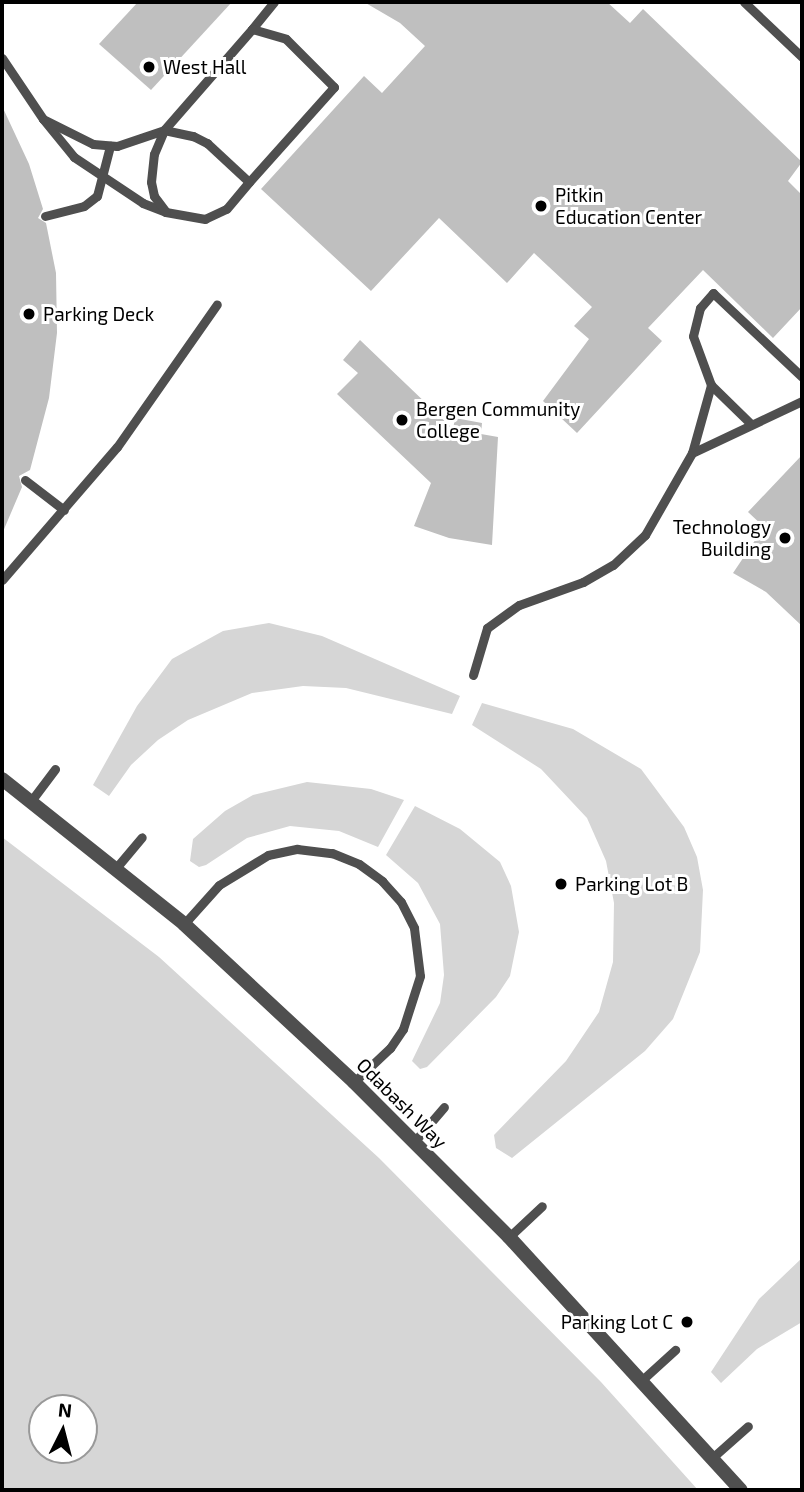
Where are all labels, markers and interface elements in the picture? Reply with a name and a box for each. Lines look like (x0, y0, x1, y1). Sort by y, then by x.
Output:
place label: West Hall (163, 56, 246, 78)
marker: West Hall (141, 59, 157, 75)
place label: Pitkin Education Center (555, 184, 702, 228)
marker: Pitkin Education Center (533, 198, 549, 214)
place label: Parking Deck (43, 303, 154, 325)
marker: Parking Deck (21, 306, 37, 322)
place label: Bergen Community College (416, 398, 580, 442)
marker: Bergen Community College (394, 412, 410, 428)
place label: Technology Building (673, 516, 771, 560)
marker: Technology Building (777, 530, 793, 546)
place label: Parking Lot B (575, 873, 688, 895)
marker: Parking Lot B (553, 876, 569, 892)
street label: Odabash Way (352, 1053, 452, 1153)
place label: Parking Lot C (561, 1311, 673, 1333)
marker: Parking Lot C (679, 1314, 695, 1330)
north arrow (28, 1394, 98, 1464)
text: N (57, 1397, 73, 1422)

